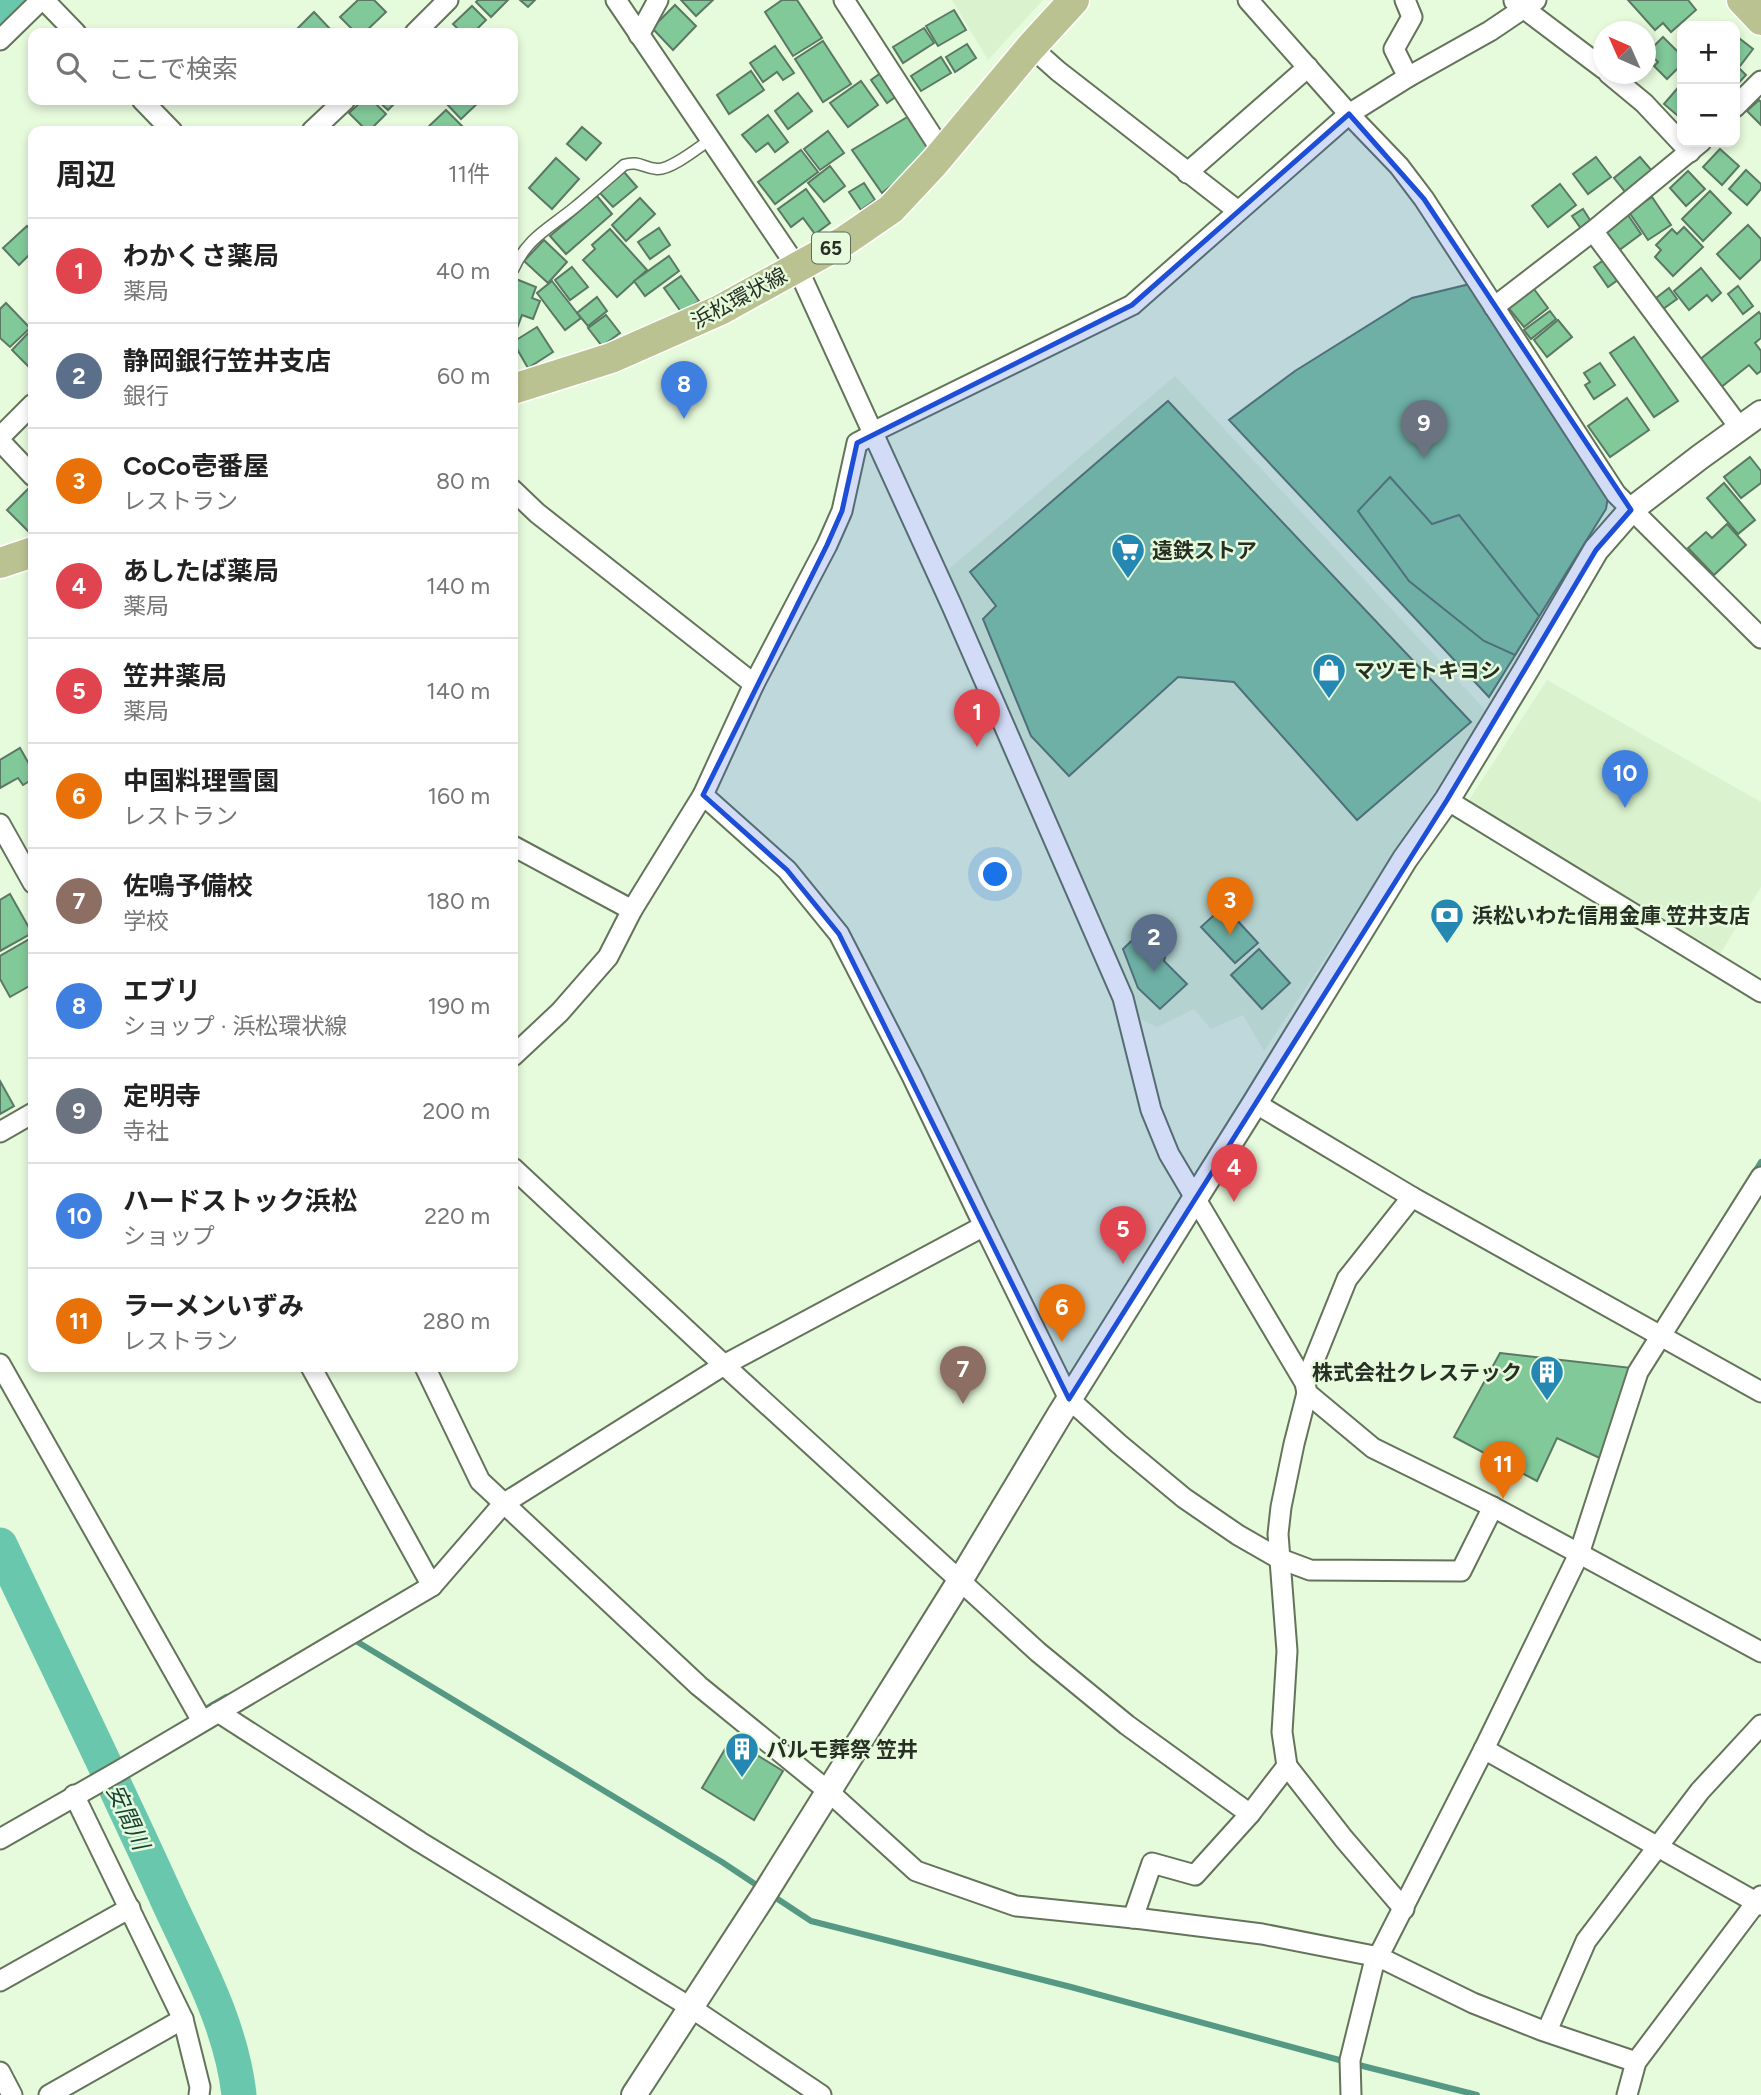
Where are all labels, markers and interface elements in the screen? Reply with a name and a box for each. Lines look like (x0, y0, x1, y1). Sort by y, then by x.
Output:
north arrow (1593, 21, 1656, 84)
map controls (1677, 21, 1740, 147)
button: + (1677, 21, 1740, 84)
search box (28, 28, 518, 105)
icon: search (52, 48, 90, 86)
text: ここで検索 (108, 53, 238, 85)
button: − (1677, 84, 1740, 147)
text: 周辺 (56, 156, 116, 193)
text: 11件 (448, 160, 490, 188)
road number: 65 (812, 232, 850, 264)
text: わかくさ薬局 (123, 240, 279, 272)
text: 1 (74, 257, 84, 285)
text: 40 m (436, 257, 490, 285)
street label: 浜松環状線 (687, 262, 791, 334)
text: 薬局 (123, 277, 169, 305)
text: 静岡銀行笠井支店 (123, 345, 331, 377)
pin: 8 (661, 361, 707, 419)
text: 2 (72, 362, 86, 390)
text: 60 m (437, 362, 490, 390)
text: 銀行 (123, 382, 169, 410)
pin: 9 (1401, 400, 1447, 458)
text: CoCo壱番屋 (123, 450, 269, 482)
text: 3 (73, 467, 85, 495)
text: 80 m (436, 467, 490, 495)
text: レストラン (123, 487, 238, 515)
supermarket icon: 遠鉄ストア (1109, 531, 1147, 580)
place label: 遠鉄ストア (1152, 538, 1257, 563)
text: あしたば薬局 (123, 555, 279, 587)
text: 4 (72, 572, 86, 600)
text: 140 m (426, 572, 490, 600)
text: 薬局 (123, 592, 169, 620)
shop icon: マツモトキヨシ (1310, 651, 1348, 700)
place label: マツモトキヨシ (1354, 658, 1501, 683)
text: 笠井薬局 (123, 660, 227, 692)
text: 5 (72, 677, 86, 705)
text: 140 m (426, 677, 490, 705)
pin: 1 (954, 689, 1000, 747)
text: 薬局 (123, 697, 169, 725)
pin: 10 (1602, 750, 1648, 808)
text: 中国料理雪園 (123, 765, 279, 797)
text: 6 (72, 782, 86, 810)
text: 160 m (427, 782, 490, 810)
text: レストラン (123, 802, 238, 830)
your location (978, 857, 1012, 891)
text: 佐鳴予備校 (123, 870, 253, 902)
pin: 3 (1207, 877, 1253, 935)
text: 7 (73, 887, 85, 915)
text: 180 m (426, 887, 490, 915)
bank icon: 浜松いわた信用金庫 笠井支店 (1428, 896, 1466, 945)
place label: 浜松いわた信用金庫 笠井支店 (1472, 903, 1750, 928)
text: 学校 (123, 907, 169, 935)
pin: 2 (1131, 914, 1177, 972)
text: エブリ (123, 975, 201, 1007)
text: 8 (72, 992, 86, 1020)
text: 190 m (427, 992, 490, 1020)
text: ショップ · 浜松環状線 (123, 1012, 347, 1040)
text: 定明寺 (123, 1080, 201, 1112)
text: 9 (72, 1097, 86, 1125)
text: 200 m (422, 1097, 490, 1125)
text: 寺社 (123, 1117, 169, 1145)
pin: 4 (1211, 1144, 1257, 1202)
text: ハードストック浜松 (123, 1185, 357, 1217)
text: 10 (67, 1202, 91, 1230)
text: 220 m (424, 1202, 490, 1230)
pin: 5 (1100, 1206, 1146, 1264)
text: ショップ (123, 1222, 215, 1250)
pin: 6 (1039, 1284, 1085, 1342)
text: ラーメンいずみ (123, 1290, 304, 1322)
text: 11 (69, 1307, 89, 1335)
text: 280 m (423, 1307, 490, 1335)
text: レストラン (123, 1327, 238, 1355)
pin: 7 (940, 1346, 986, 1404)
building icon: 株式会社クレステック (1528, 1353, 1566, 1402)
place label: 株式会社クレステック (1312, 1360, 1522, 1385)
pin: 11 (1480, 1441, 1526, 1499)
building icon: パルモ葬祭 笠井 (723, 1730, 761, 1779)
place label: パルモ葬祭 笠井 (766, 1737, 918, 1762)
water label: 安間川 (101, 1780, 157, 1857)

